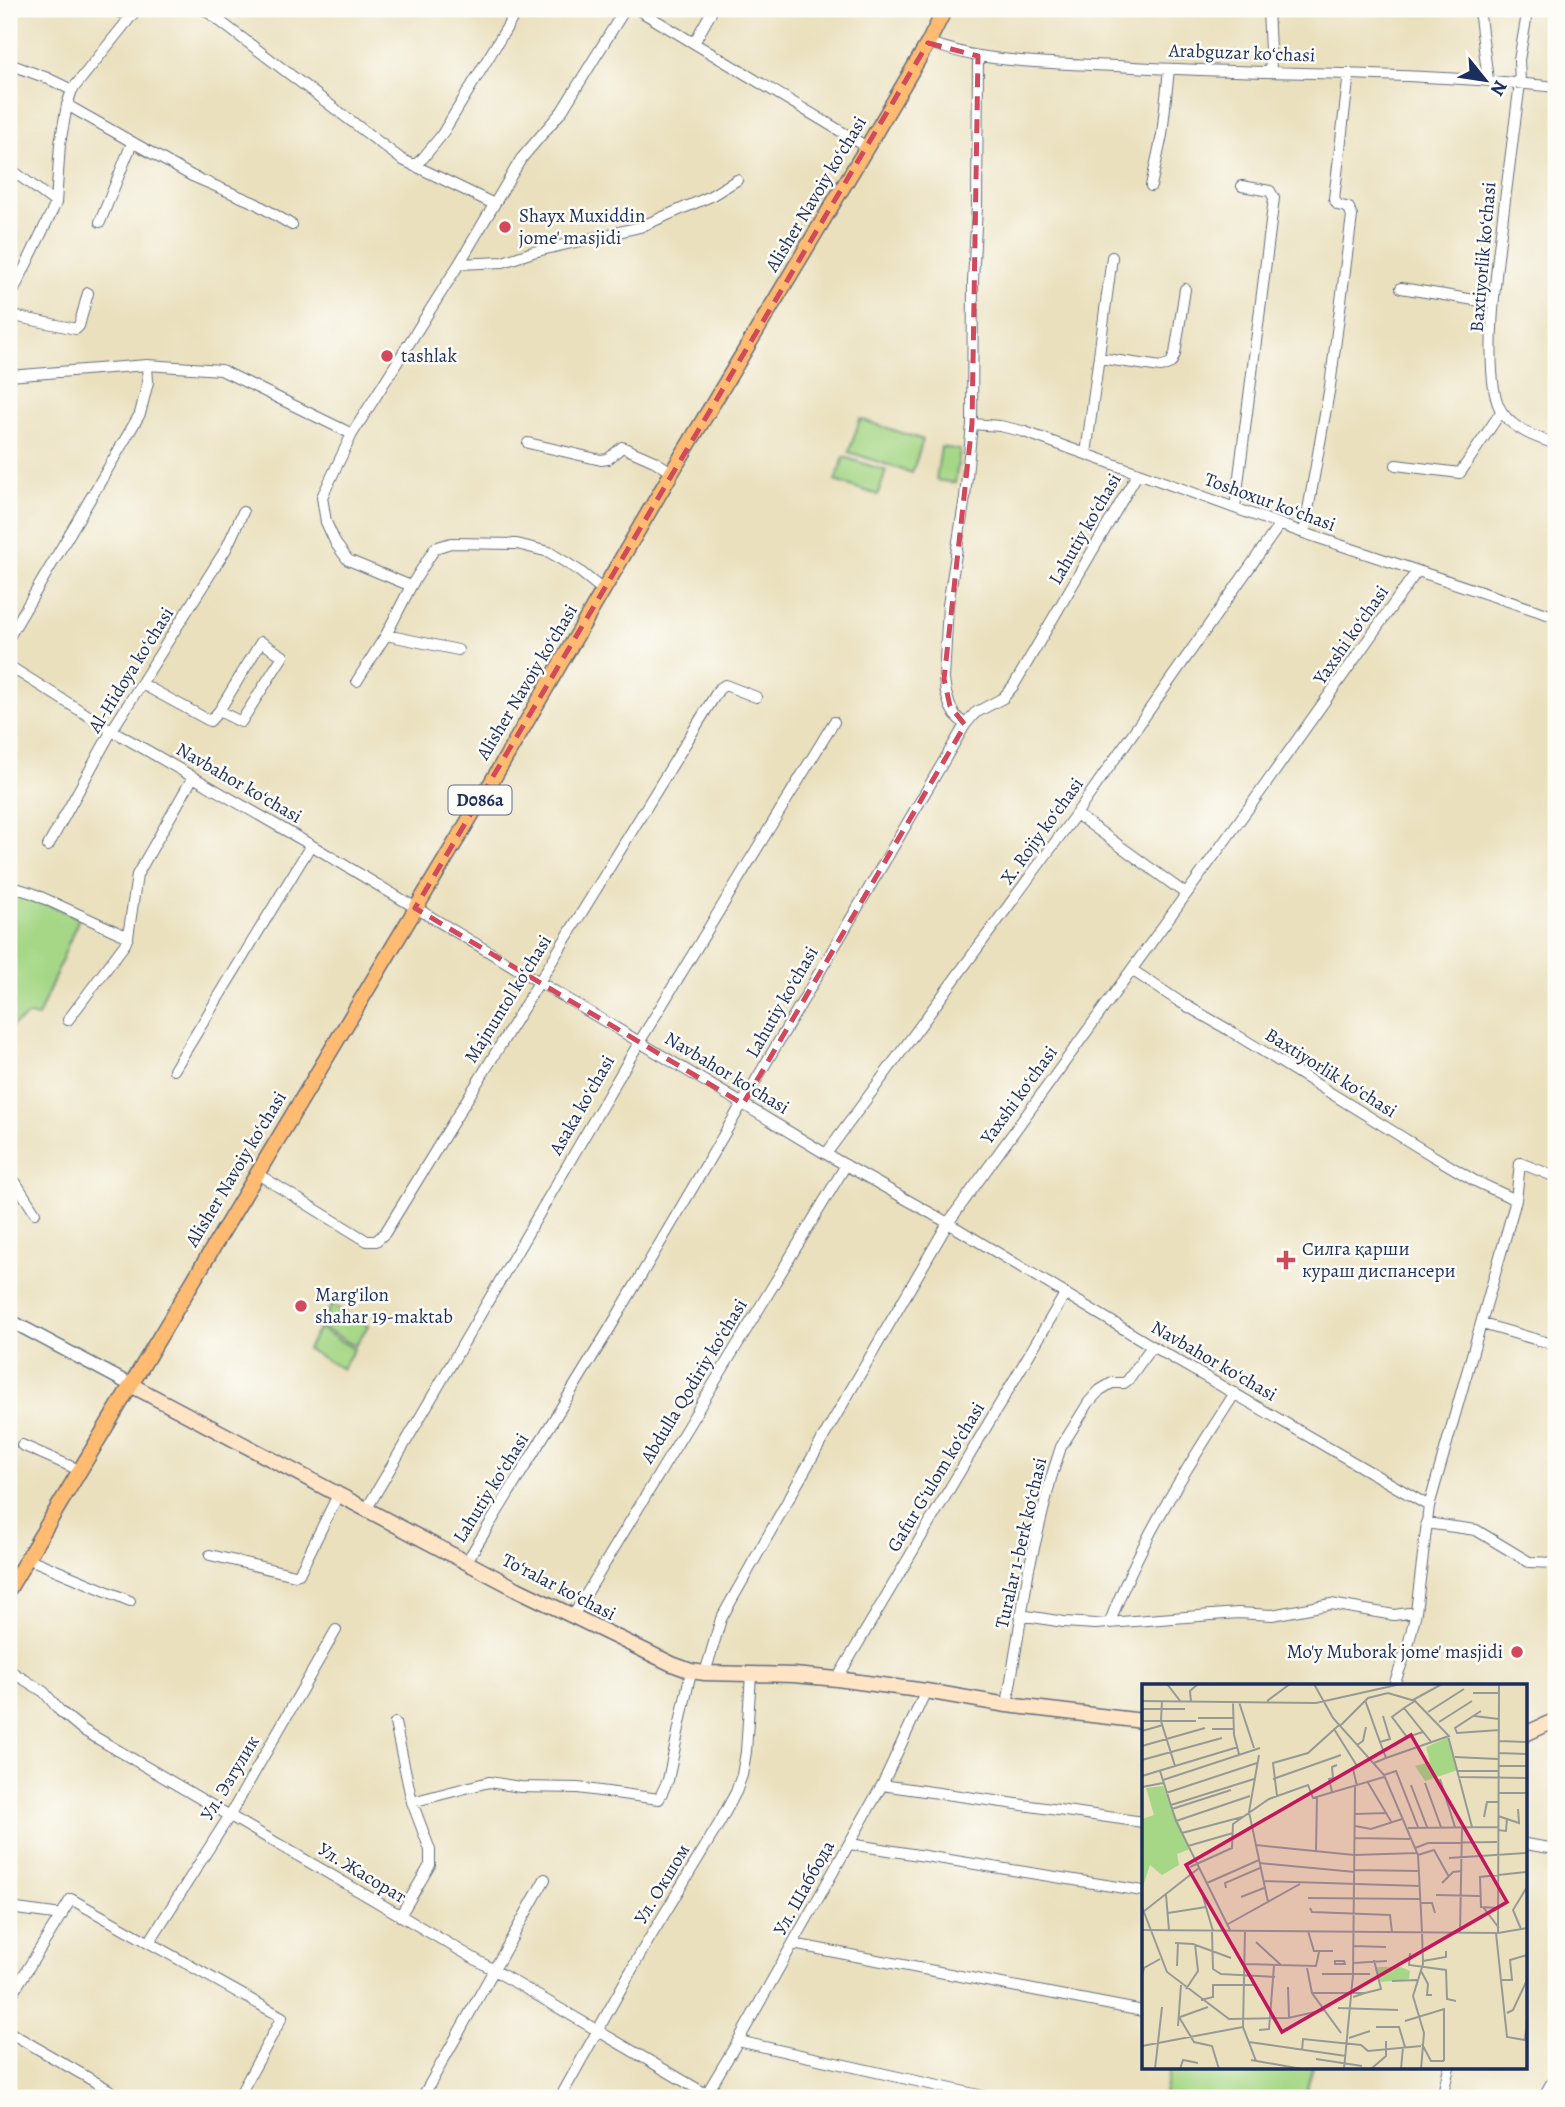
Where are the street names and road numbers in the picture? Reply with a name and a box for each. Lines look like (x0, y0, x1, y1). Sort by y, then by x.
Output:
street label: Arabguzar koʻchasi (1167, 37, 1316, 69)
street label: Alisher Navoiy koʻchasi (759, 111, 873, 277)
street label: Baxtiyorlik koʻchasi (1463, 181, 1503, 333)
street label: Toshoxur koʻchasi (1201, 466, 1339, 538)
street label: Lahutiy koʻchasi (1043, 469, 1127, 589)
street label: Yaxshi koʻchasi (1307, 580, 1395, 691)
street label: Alisher Navoiy koʻchasi (470, 599, 584, 765)
street label: Al-Hidoya koʻchasi (81, 602, 180, 739)
street label: Navbahor koʻchasi (171, 736, 307, 830)
street label: X. Rojiy koʻchasi (994, 772, 1090, 890)
road number: D086a (448, 786, 512, 814)
street label: Majnuntol koʻchasi (458, 930, 558, 1068)
street label: Lahutiy koʻchasi (740, 942, 824, 1062)
street label: Baxtiyorlik koʻchasi (1260, 1022, 1402, 1124)
street label: Navbahor koʻchasi (660, 1025, 794, 1121)
street label: Yaxshi koʻchasi (974, 1041, 1064, 1150)
street label: Asaka koʻchasi (542, 1050, 621, 1161)
street label: Alisher Navoiy koʻchasi (179, 1086, 293, 1252)
street label: Abdulla Qodiriy koʻchasi (634, 1294, 754, 1469)
street label: Navbahor koʻchasi (1146, 1314, 1282, 1408)
street label: Gafur Gʻulom koʻchasi (881, 1397, 991, 1557)
street label: Lahutiy koʻchasi (447, 1428, 535, 1548)
street label: Turalar 1-berk koʻchasi (989, 1455, 1053, 1631)
street label: Toʻralar koʻchasi (498, 1547, 620, 1627)
street label: Ул. Эзгулик (194, 1730, 266, 1826)
street label: Ул. Жасорат (313, 1836, 412, 1910)
street label: Ул. Шаббода (767, 1836, 841, 1940)
street label: Ул. Окшом (628, 1839, 696, 1929)

